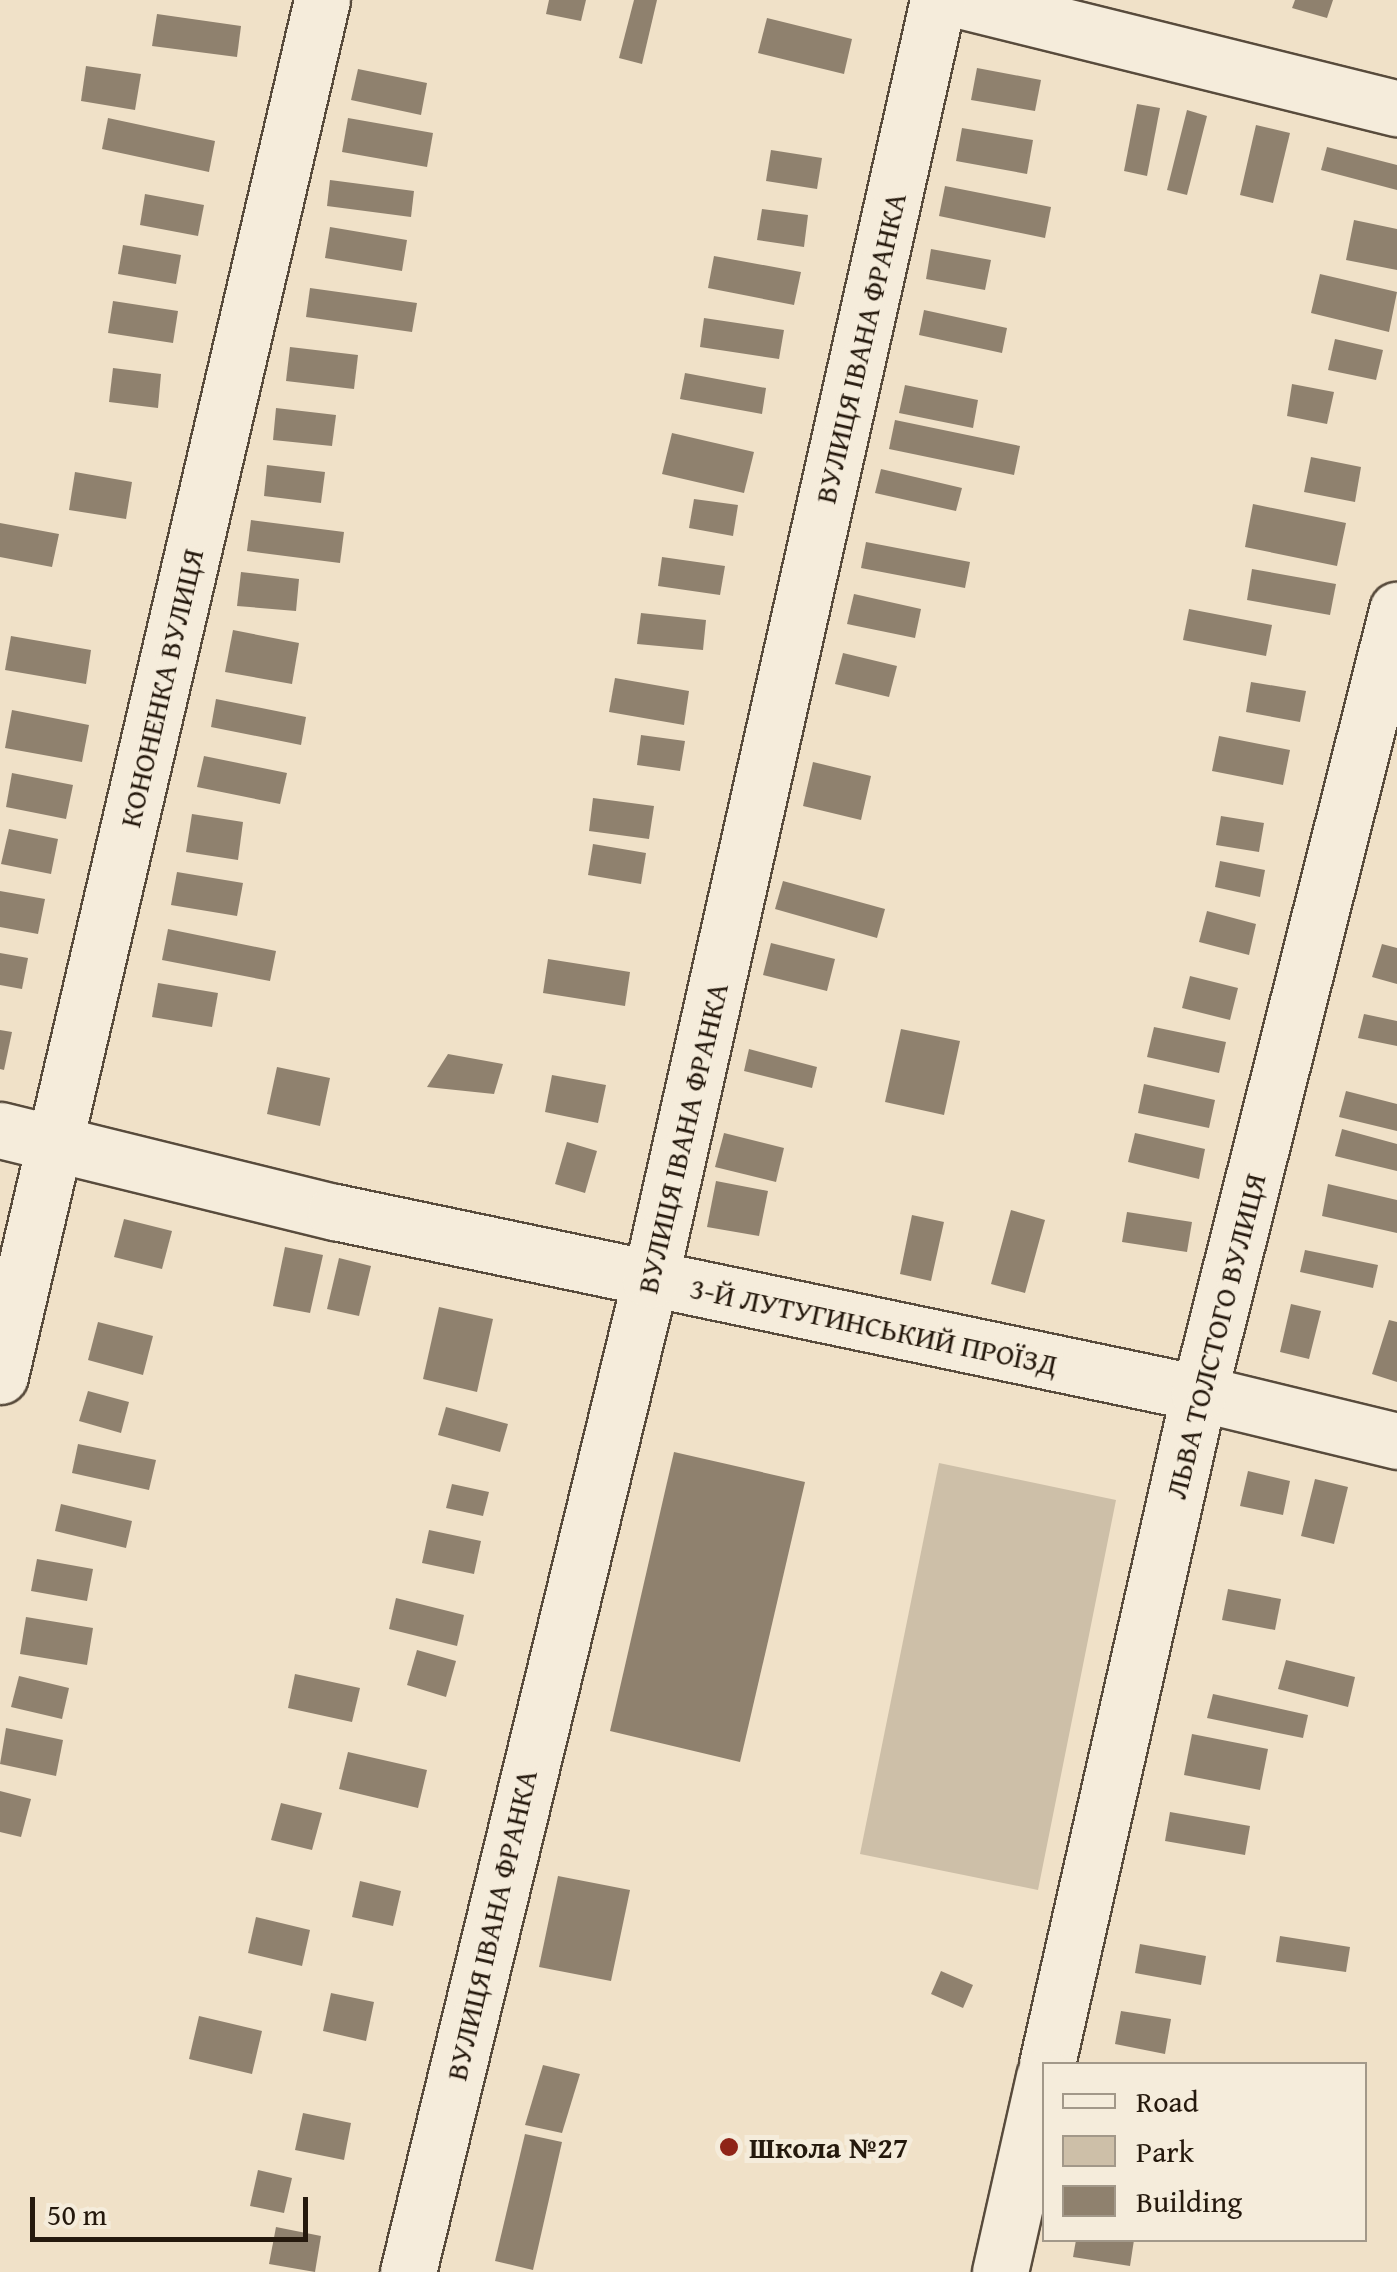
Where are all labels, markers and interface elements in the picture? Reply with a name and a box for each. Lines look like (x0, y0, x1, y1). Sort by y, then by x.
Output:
street label: ВУЛИЦЯ ІВАНА ФРАНКА (807, 189, 913, 507)
street label: КОНОНЕНКА ВУЛИЦЯ (111, 545, 211, 831)
street label: ВУЛИЦЯ ІВАНА ФРАНКА (629, 979, 735, 1297)
street label: ЛЬВА ТОЛСТОГО ВУЛИЦЯ (1157, 1170, 1273, 1502)
street label: 3-Й ЛУТУГИНСЬКИЙ ПРОЇЗД (687, 1269, 1061, 1383)
street label: ВУЛИЦЯ ІВАНА ФРАНКА (438, 1766, 544, 2084)
legend (1042, 2062, 1367, 2242)
text: Road (1136, 2079, 1199, 2123)
place label: Школа №27 (749, 2129, 908, 2165)
text: Park (1136, 2129, 1194, 2173)
marker: Школа №27 (718, 2136, 740, 2158)
scale bar (35, 2177, 312, 2239)
text: Building (1136, 2179, 1242, 2223)
text: 50 m (47, 2192, 107, 2236)

